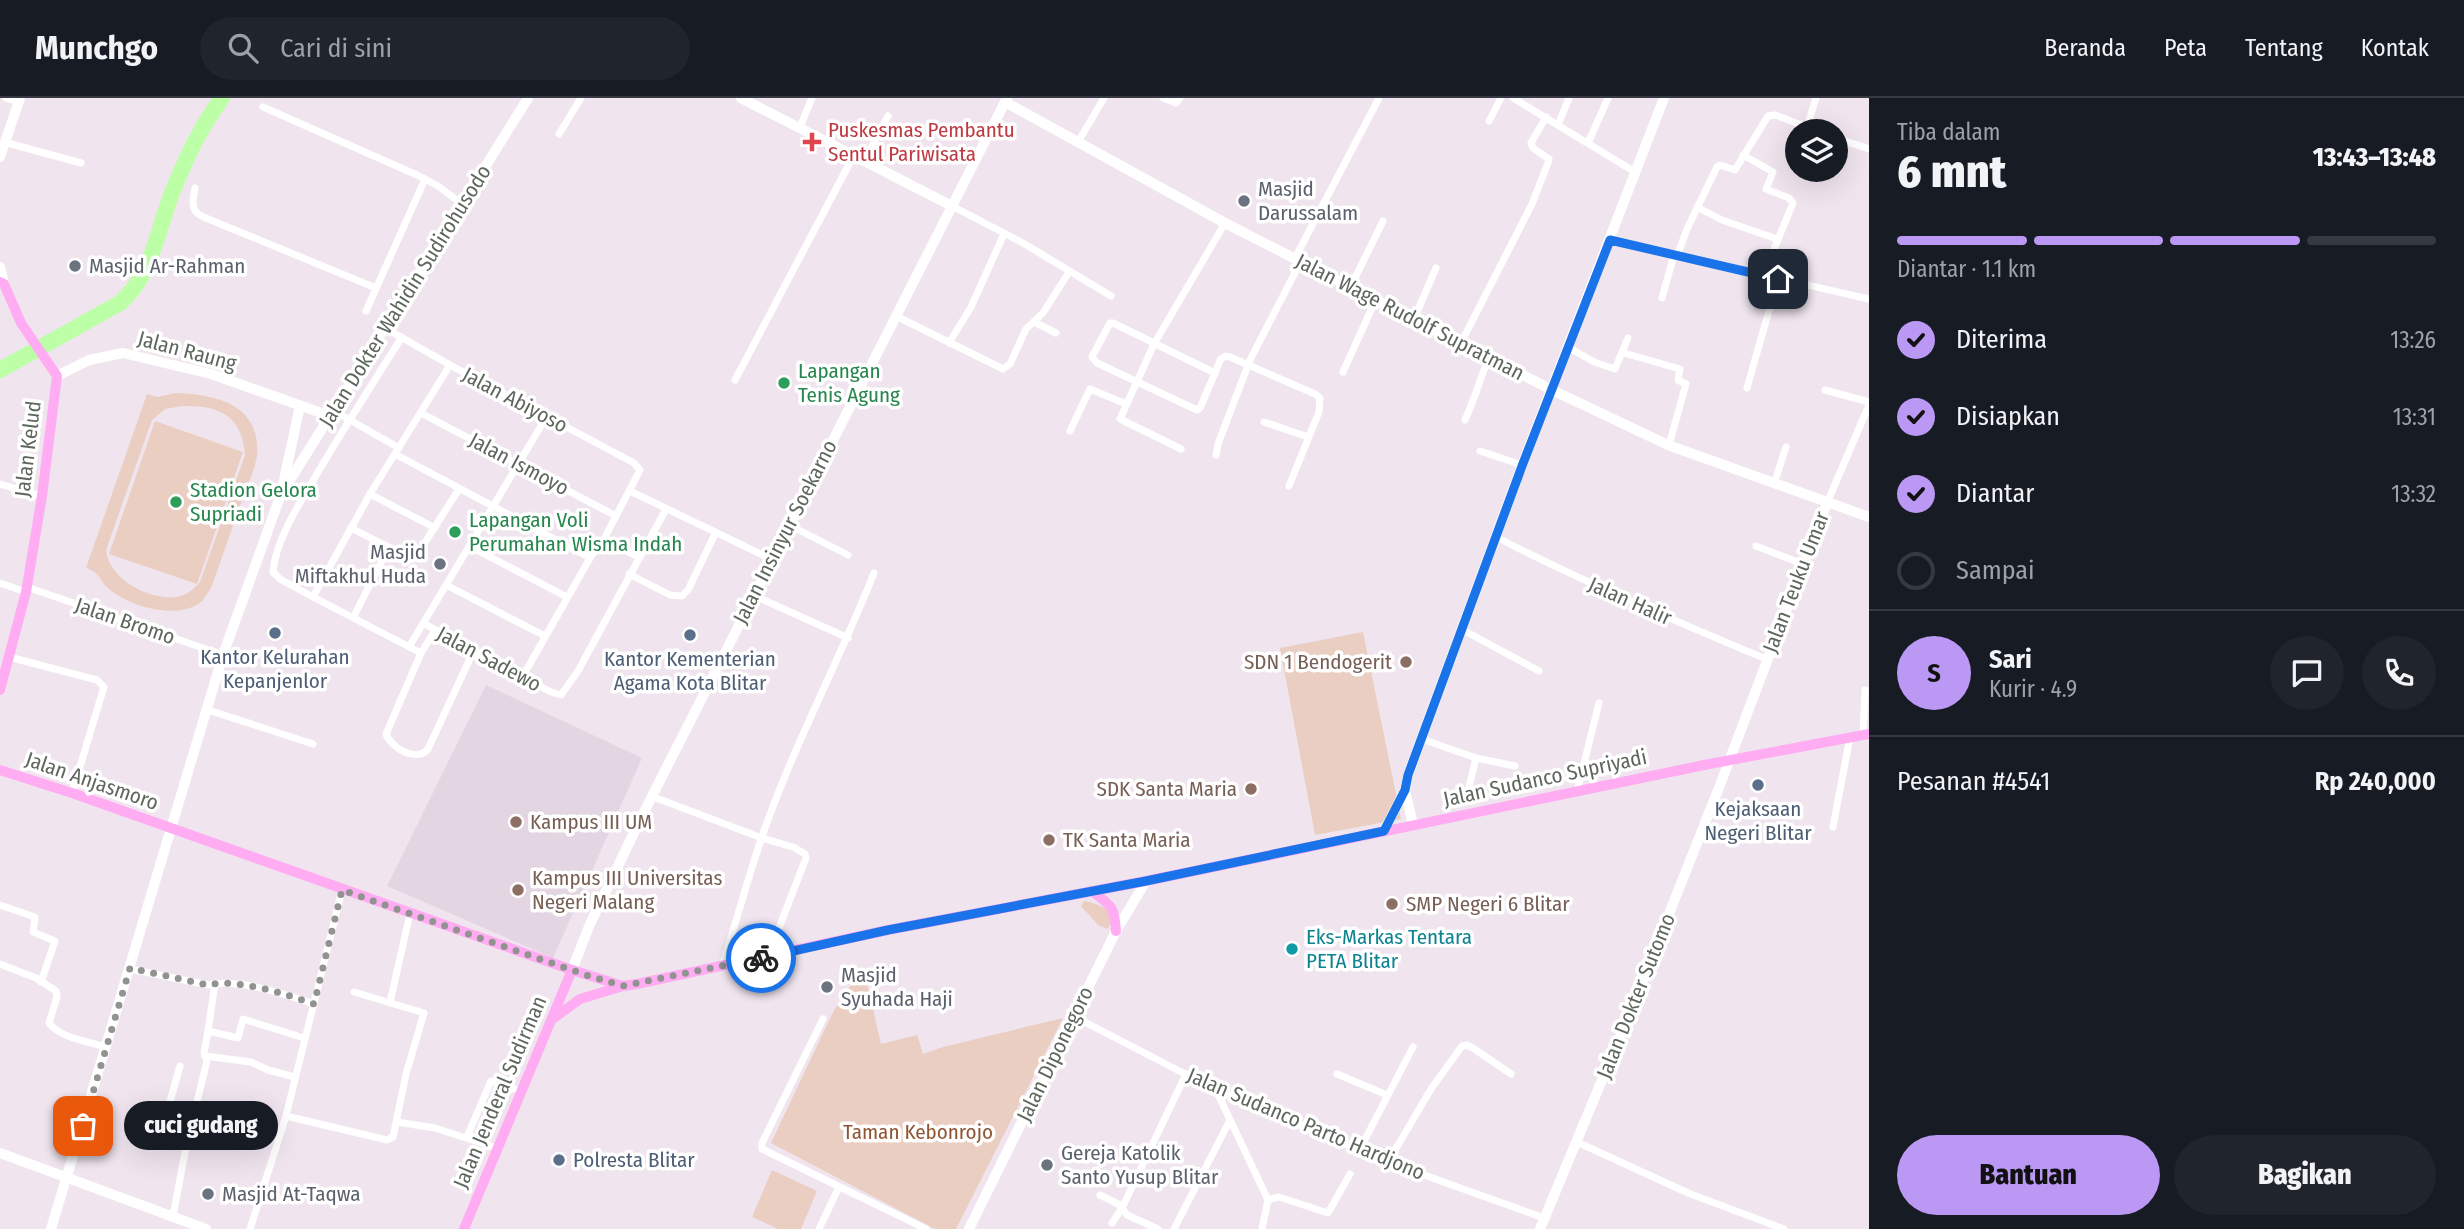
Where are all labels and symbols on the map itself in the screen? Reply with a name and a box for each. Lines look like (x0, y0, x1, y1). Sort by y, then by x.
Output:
place label: Puskesmas Pembantu Sentul Pariwisata (828, 117, 1015, 167)
marker: Puskesmas Pembantu Sentul Pariwisata (802, 132, 822, 152)
street label: Jalan Dokter Wahidin Sudirohusodo (313, 160, 497, 432)
place label: Masjid Darussalam (1258, 176, 1358, 226)
marker: Masjid Darussalam (1236, 193, 1252, 209)
street label: Jalan Wage Rudolf Supratman (1291, 248, 1529, 386)
pin (1748, 249, 1808, 309)
place label: Masjid Ar-Rahman (89, 253, 245, 279)
marker: Masjid Ar-Rahman (67, 258, 83, 274)
street label: Jalan Raung (135, 325, 239, 377)
place label: Lapangan Tenis Agung (798, 358, 900, 408)
street label: Jalan Abiyoso (458, 361, 572, 439)
marker: Lapangan Tenis Agung (776, 375, 792, 391)
street label: Jalan Kelud (9, 400, 47, 498)
street label: Jalan Ismoyo (465, 427, 573, 501)
street label: Jalan Insinyur Soekarno (727, 436, 843, 628)
place label: Stadion Gelora Supriadi (190, 477, 317, 527)
marker: Stadion Gelora Supriadi (168, 494, 184, 510)
place label: Lapangan Voli Perumahan Wisma Indah (469, 507, 682, 557)
street label: Jalan Teuku Umar (1757, 507, 1835, 656)
marker: Lapangan Voli Perumahan Wisma Indah (447, 524, 463, 540)
place label: Masjid Miftakhul Huda (295, 539, 426, 589)
marker: Masjid Miftakhul Huda (432, 556, 448, 572)
street label: Jalan Halir (1584, 571, 1676, 631)
street label: Jalan Bromo (72, 592, 178, 650)
street label: Jalan Sadewo (432, 621, 546, 697)
marker: Kantor Kelurahan Kepanjenlor (267, 625, 283, 641)
marker: Kantor Kementerian Agama Kota Blitar (682, 627, 698, 643)
place label: Kantor Kelurahan Kepanjenlor (200, 644, 350, 694)
place label: Kantor Kementerian Agama Kota Blitar (604, 646, 776, 696)
place label: SDN 1 Bendogerit (1244, 649, 1392, 675)
marker: SDN 1 Bendogerit (1398, 654, 1414, 670)
street label: Jalan Sudanco Supriyadi (1441, 744, 1649, 812)
street label: Jalan Anjasmoro (22, 746, 162, 816)
place label: SDK Santa Maria (1096, 776, 1237, 802)
marker: Kejaksaan Negeri Blitar (1750, 777, 1766, 793)
marker: SDK Santa Maria (1243, 781, 1259, 797)
place label: Kejaksaan Negeri Blitar (1704, 796, 1812, 846)
place label: Kampus III UM (530, 809, 652, 835)
marker: Kampus III UM (508, 814, 524, 830)
place label: TK Santa Maria (1063, 827, 1191, 853)
marker: TK Santa Maria (1041, 832, 1057, 848)
place label: Kampus III Universitas Negeri Malang (532, 865, 722, 915)
marker: Kampus III Universitas Negeri Malang (510, 882, 526, 898)
place label: SMP Negeri 6 Blitar (1406, 891, 1570, 917)
marker: SMP Negeri 6 Blitar (1384, 896, 1400, 912)
street label: Jalan Dokter Sutomo (1591, 910, 1681, 1082)
courier (726, 923, 796, 993)
place label: Eks-Markas Tentara PETA Blitar (1306, 924, 1472, 974)
marker: Eks-Markas Tentara PETA Blitar (1284, 941, 1300, 957)
place label: Masjid Syuhada Haji (841, 962, 953, 1012)
marker: Masjid Syuhada Haji (819, 979, 835, 995)
street label: Jalan Diponegoro (1011, 982, 1099, 1126)
street label: Jalan Jenderal Sudirman (448, 992, 552, 1192)
street label: Jalan Sudanco Parto Hardjono (1183, 1062, 1429, 1186)
pin (53, 1096, 113, 1156)
callout: cuci gudang (125, 1102, 279, 1150)
park label: Taman Kebonrojo (843, 1119, 993, 1145)
place label: Gereja Katolik Santo Yusup Blitar (1061, 1140, 1219, 1190)
place label: Polresta Blitar (573, 1147, 695, 1173)
marker: Polresta Blitar (551, 1152, 567, 1168)
marker: Gereja Katolik Santo Yusup Blitar (1039, 1157, 1055, 1173)
place label: Masjid At-Taqwa (222, 1181, 361, 1207)
marker: Masjid At-Taqwa (200, 1186, 216, 1202)

